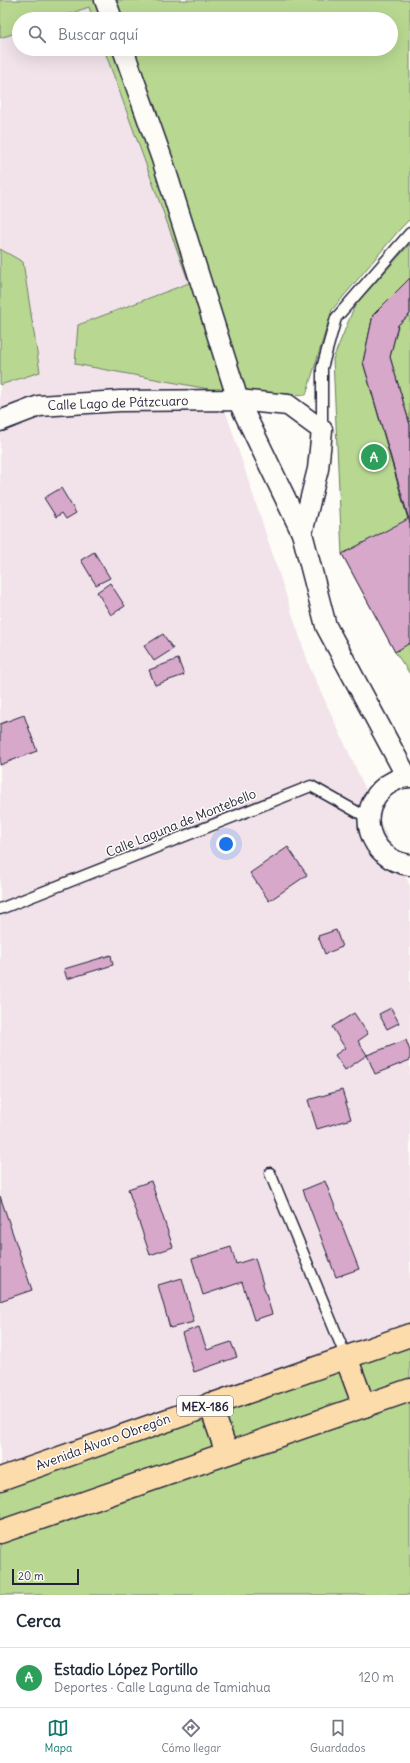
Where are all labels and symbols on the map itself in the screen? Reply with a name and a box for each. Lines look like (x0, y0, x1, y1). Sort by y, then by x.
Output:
street label: Calle Lago de Pátzcuaro (47, 392, 189, 414)
pin: A (361, 442, 387, 472)
street label: Calle Laguna de Montebello (103, 785, 259, 861)
your location (216, 834, 236, 854)
road number: MEX-186 (177, 1396, 233, 1416)
street label: Avenida Álvaro Obregón (33, 1409, 173, 1474)
scale bar (12, 1567, 79, 1586)

